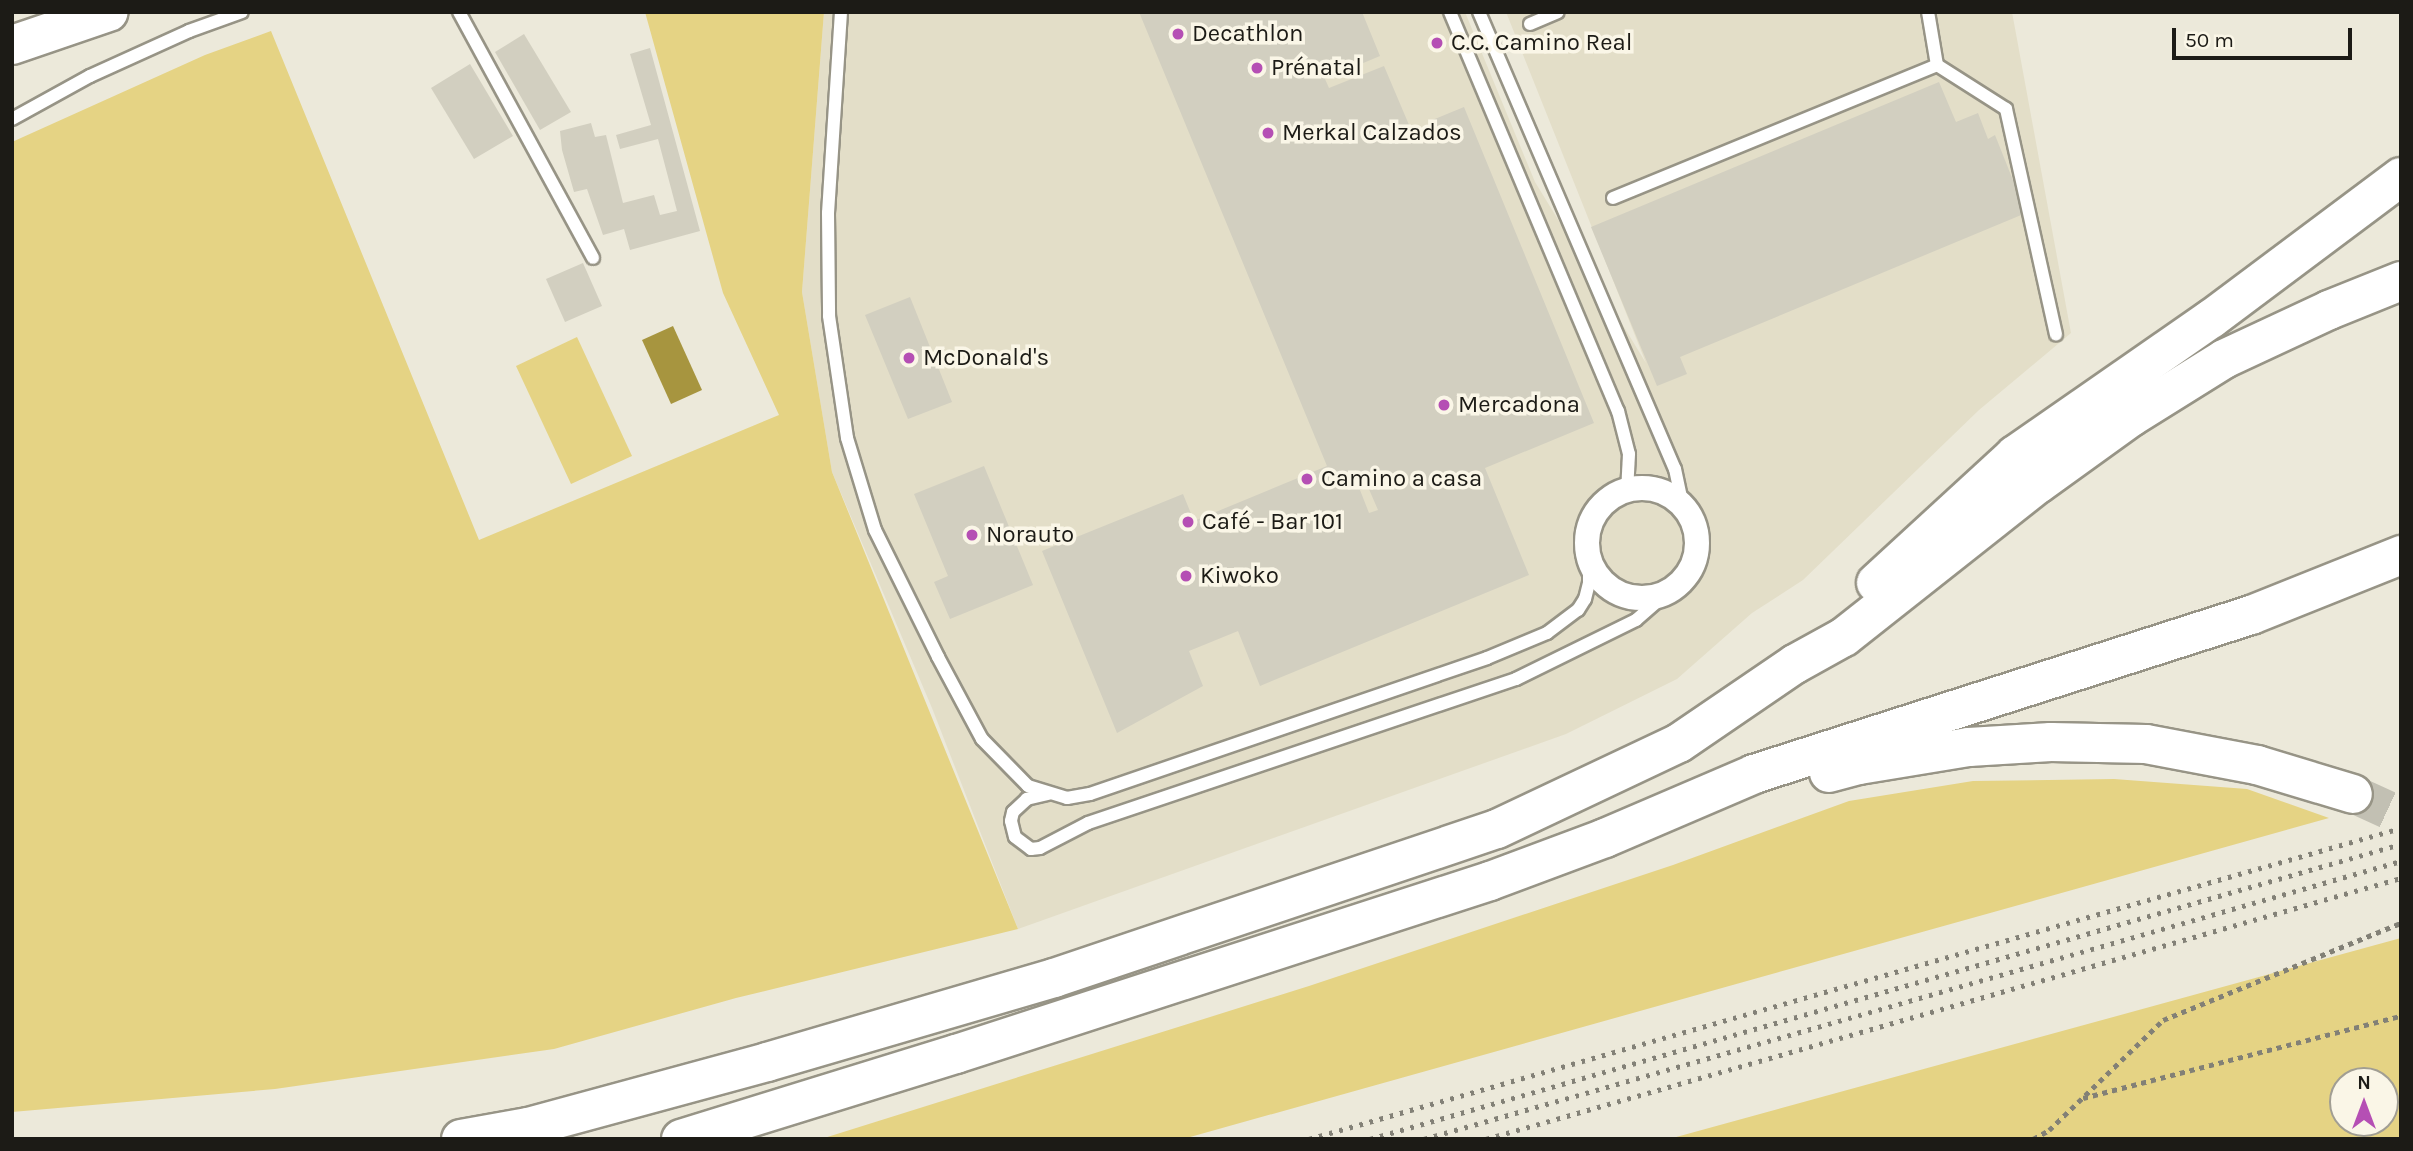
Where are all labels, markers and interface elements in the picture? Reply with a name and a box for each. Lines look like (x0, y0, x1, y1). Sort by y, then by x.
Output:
scale bar (2175, 14, 2355, 58)
place label: Decathlon (1192, 20, 1304, 48)
marker: Decathlon (1170, 26, 1186, 42)
text: 50 m (2185, 28, 2234, 52)
place label: C.C. Camino Real (1451, 29, 1632, 57)
marker: C.C. Camino Real (1429, 35, 1445, 51)
place label: Prénatal (1271, 54, 1362, 82)
marker: Prénatal (1249, 60, 1265, 76)
place label: Merkal Calzados (1282, 119, 1462, 147)
marker: Merkal Calzados (1260, 125, 1276, 141)
place label: McDonald's (923, 344, 1049, 372)
marker: McDonald's (901, 350, 917, 366)
place label: Mercadona (1458, 391, 1580, 419)
marker: Mercadona (1436, 397, 1452, 413)
place label: Camino a casa (1321, 465, 1482, 493)
marker: Camino a casa (1299, 471, 1315, 487)
place label: Café - Bar 101 (1202, 508, 1343, 536)
marker: Café - Bar 101 (1180, 514, 1196, 530)
place label: Norauto (986, 521, 1074, 549)
marker: Norauto (964, 527, 980, 543)
place label: Kiwoko (1200, 562, 1279, 590)
marker: Kiwoko (1178, 568, 1194, 584)
north arrow (2329, 1067, 2399, 1137)
text: N (2357, 1072, 2371, 1094)

